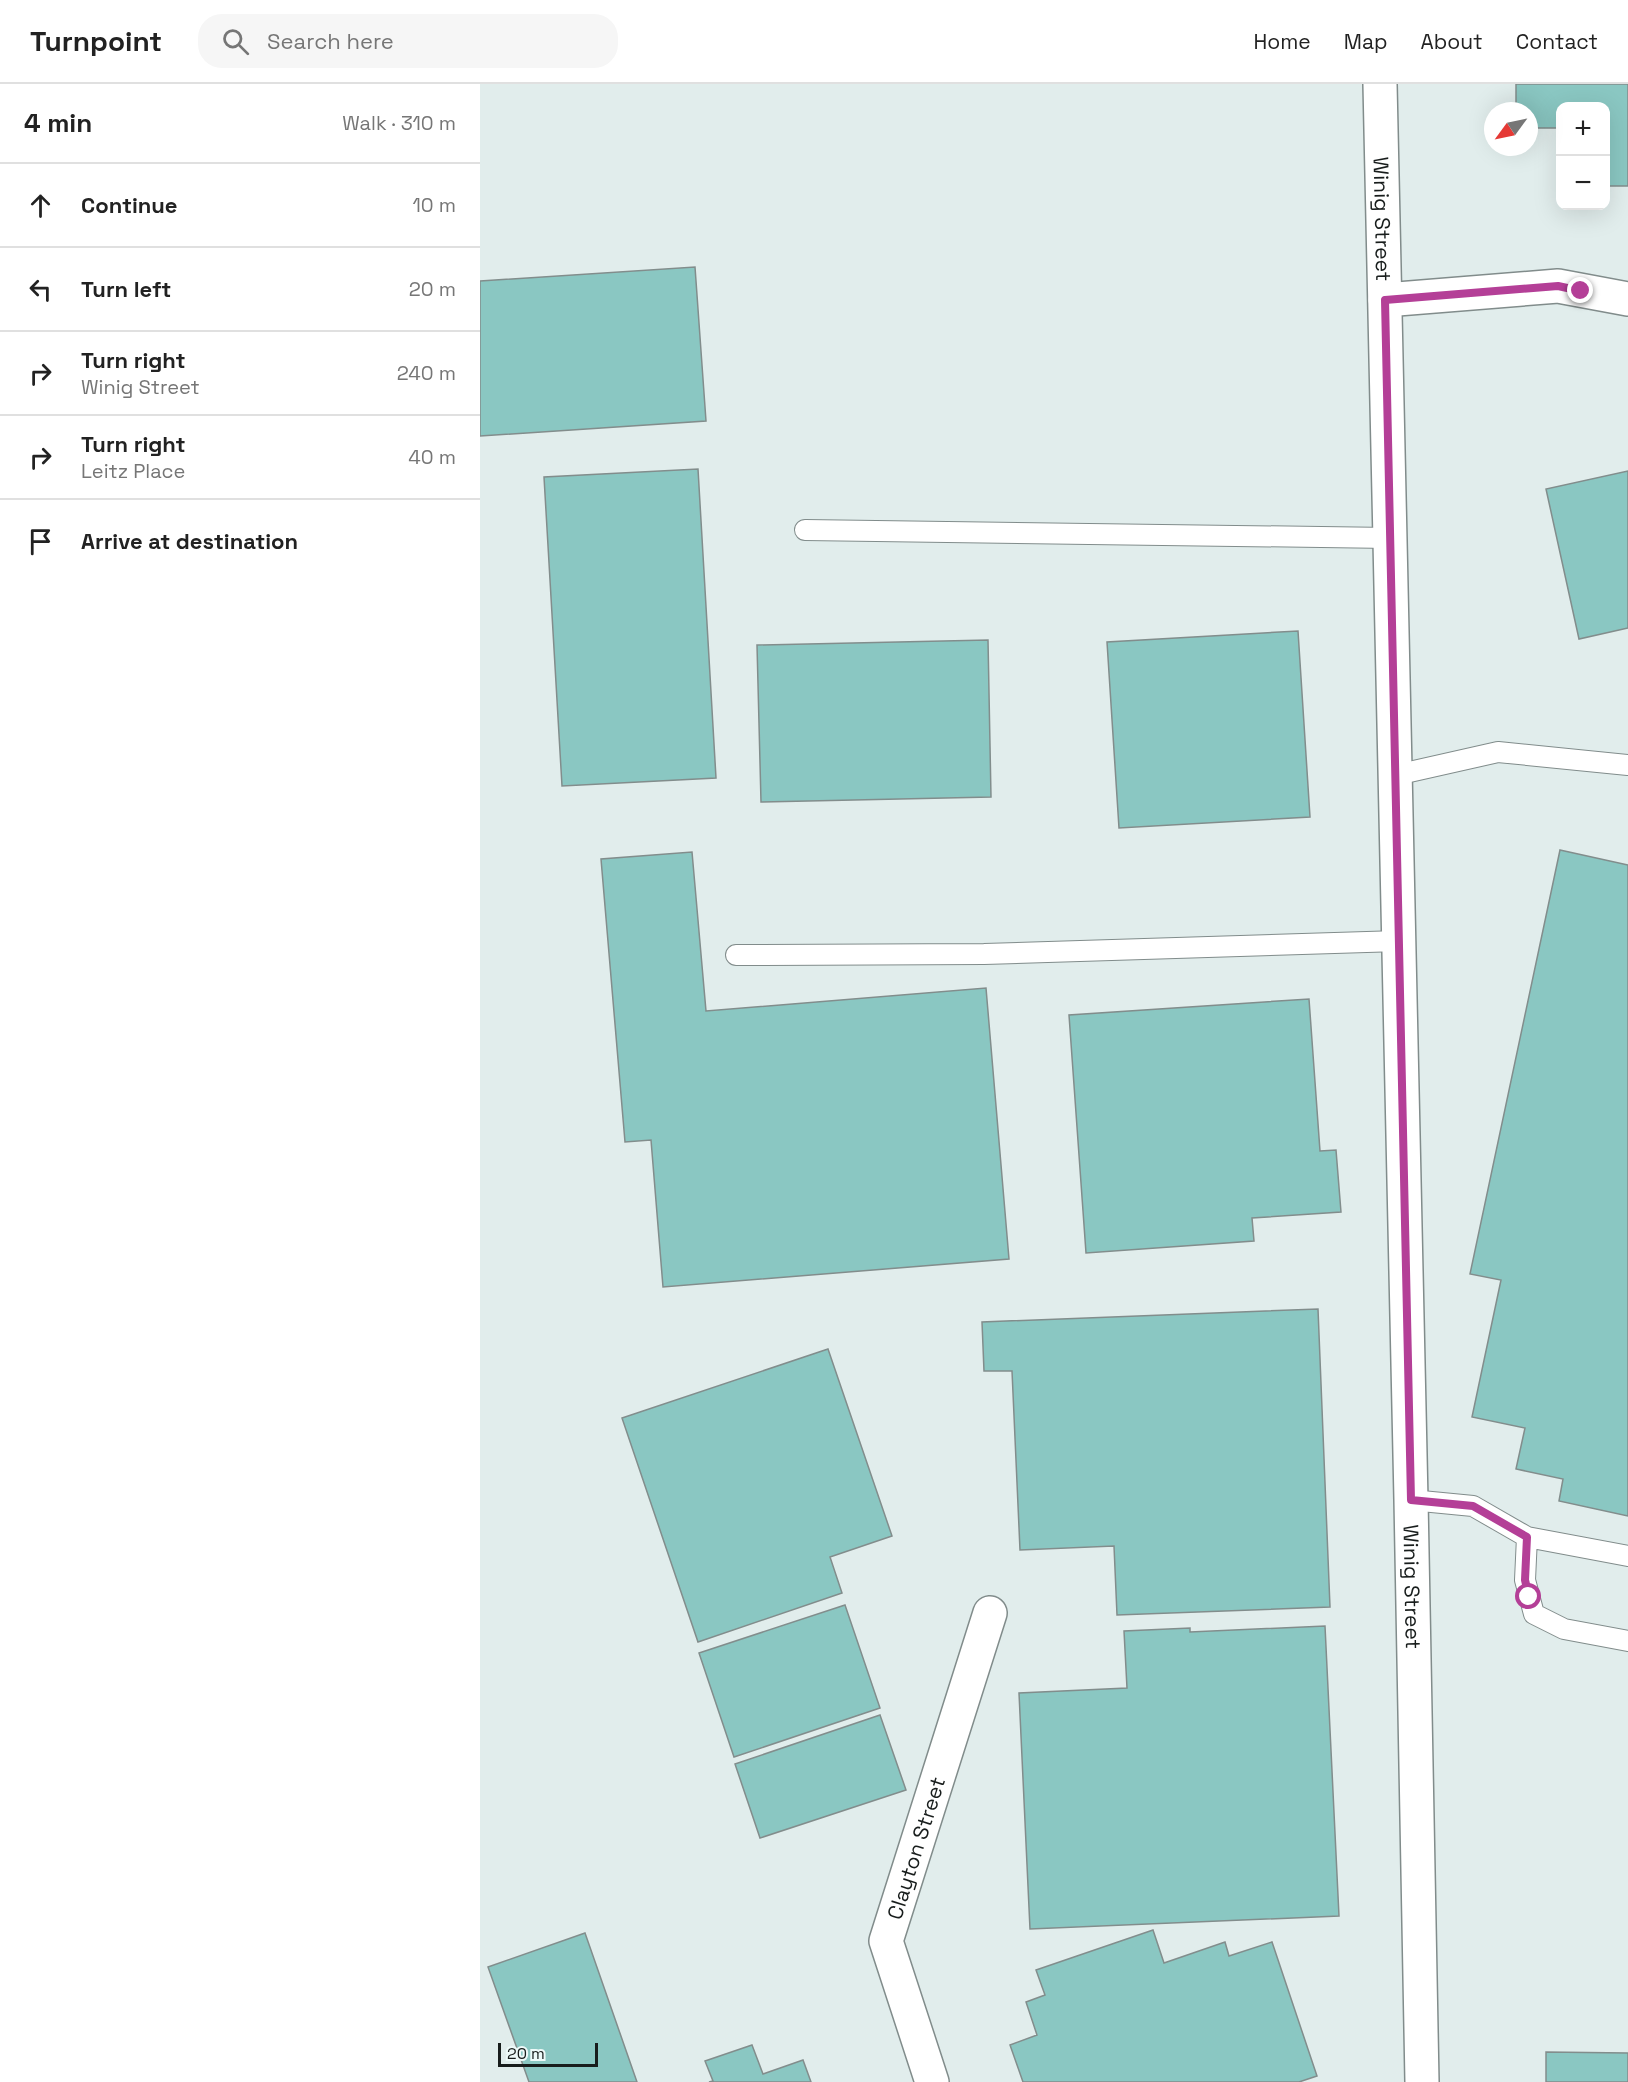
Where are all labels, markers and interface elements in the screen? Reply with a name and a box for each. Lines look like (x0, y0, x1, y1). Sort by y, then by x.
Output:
search box (198, 14, 618, 68)
text: Turnpoint (30, 23, 162, 59)
icon: search (219, 25, 252, 58)
text: Search here (267, 27, 394, 55)
text: Home (1253, 28, 1311, 55)
text: Map (1344, 28, 1388, 55)
text: About (1421, 28, 1483, 55)
text: Contact (1516, 28, 1598, 55)
north arrow (1484, 102, 1538, 156)
map controls (1556, 102, 1610, 210)
button: + (1556, 102, 1610, 156)
text: 4 min (24, 106, 92, 140)
text: Walk · 310 m (342, 110, 456, 136)
street label: Winig Street (1368, 156, 1398, 282)
button: − (1556, 156, 1610, 210)
icon: ahead (24, 189, 57, 222)
text: Continue (81, 191, 177, 219)
text: 10 m (412, 192, 456, 218)
icon: left (24, 273, 57, 306)
text: Turn left (81, 275, 171, 303)
text: 20 m (409, 276, 456, 302)
route end (1567, 277, 1593, 303)
text: Turn right (81, 346, 186, 374)
icon: right (24, 357, 57, 390)
text: 240 m (397, 360, 456, 386)
text: Winig Street (81, 374, 200, 400)
text: Turn right (81, 430, 186, 458)
icon: right (24, 441, 57, 474)
text: 40 m (408, 444, 456, 470)
text: Leitz Place (81, 458, 185, 484)
icon: arrive (24, 525, 57, 558)
text: Arrive at destination (81, 527, 298, 555)
street label: Winig Street (1398, 1524, 1427, 1649)
route start (1515, 1583, 1541, 1609)
street label: Clayton Street (880, 1773, 951, 1923)
scale bar (498, 2040, 598, 2068)
text: 20 m (507, 2043, 545, 2064)

